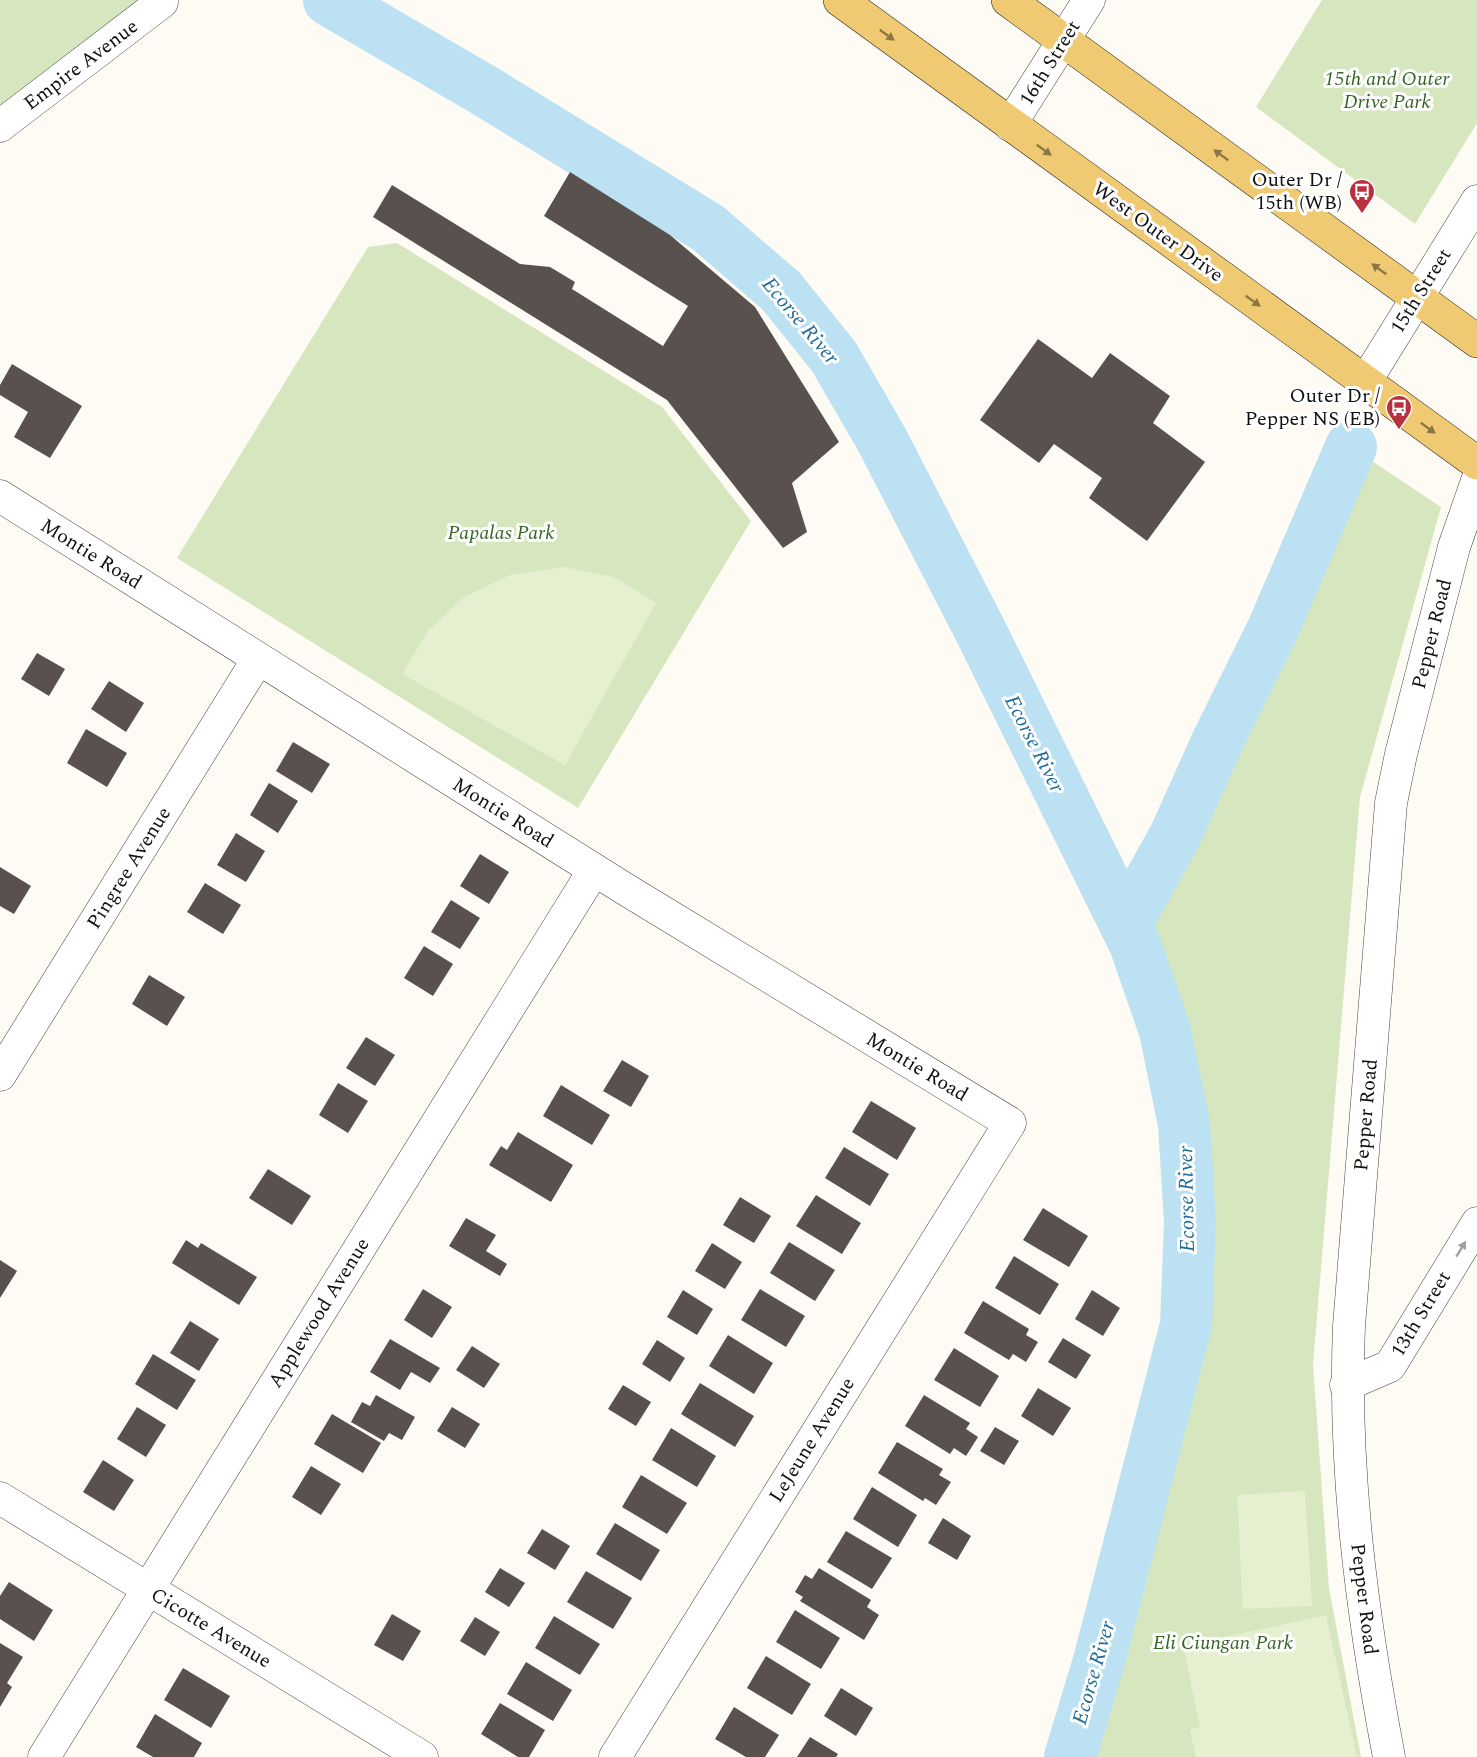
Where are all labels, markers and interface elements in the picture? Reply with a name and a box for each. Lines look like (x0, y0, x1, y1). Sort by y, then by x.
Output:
street label: Empire Avenue (17, 12, 145, 118)
street label: 16th Street (1012, 14, 1088, 112)
one-way arrow (879, 28, 894, 40)
park label: 15th and Outer Drive Park (1325, 64, 1450, 117)
one-way arrow (1036, 144, 1052, 156)
one-way arrow (1213, 149, 1229, 161)
place label: Outer Dr / 15th (WB) (1252, 165, 1342, 218)
street label: West Outer Drive (1086, 174, 1230, 290)
bus stop icon: Outer Dr / 15th (WB) (1347, 177, 1377, 215)
street label: 15th Street (1383, 242, 1459, 340)
one-way arrow (1371, 264, 1386, 276)
water label: Ecorse River (754, 270, 847, 373)
one-way arrow (1245, 295, 1261, 307)
place label: Outer Dr / Pepper NS (EB) (1245, 381, 1380, 434)
bus stop icon: Outer Dr / Pepper NS (EB) (1384, 393, 1414, 431)
one-way arrow (1421, 421, 1436, 433)
street label: Montie Road (34, 511, 148, 597)
park label: Papalas Park (448, 518, 555, 548)
street label: Pepper Road (1404, 576, 1460, 692)
water label: Ecorse River (996, 689, 1073, 799)
street label: Montie Road (446, 770, 560, 856)
street label: Pingree Avenue (79, 801, 179, 935)
street label: Montie Road (860, 1025, 974, 1109)
street label: Pepper Road (1346, 1058, 1386, 1172)
water label: Ecorse River (1170, 1145, 1204, 1252)
street label: Applewood Avenue (261, 1232, 377, 1394)
one-way arrow (1456, 1241, 1467, 1257)
street label: 13th Street (1383, 1265, 1459, 1363)
street label: LeJeune Avenue (761, 1371, 863, 1509)
street label: Pepper Road (1342, 1541, 1386, 1657)
street label: Cicotte Avenue (145, 1580, 277, 1676)
water label: Ecorse River (1064, 1617, 1124, 1728)
park label: Eli Ciungan Park (1153, 1628, 1294, 1658)

